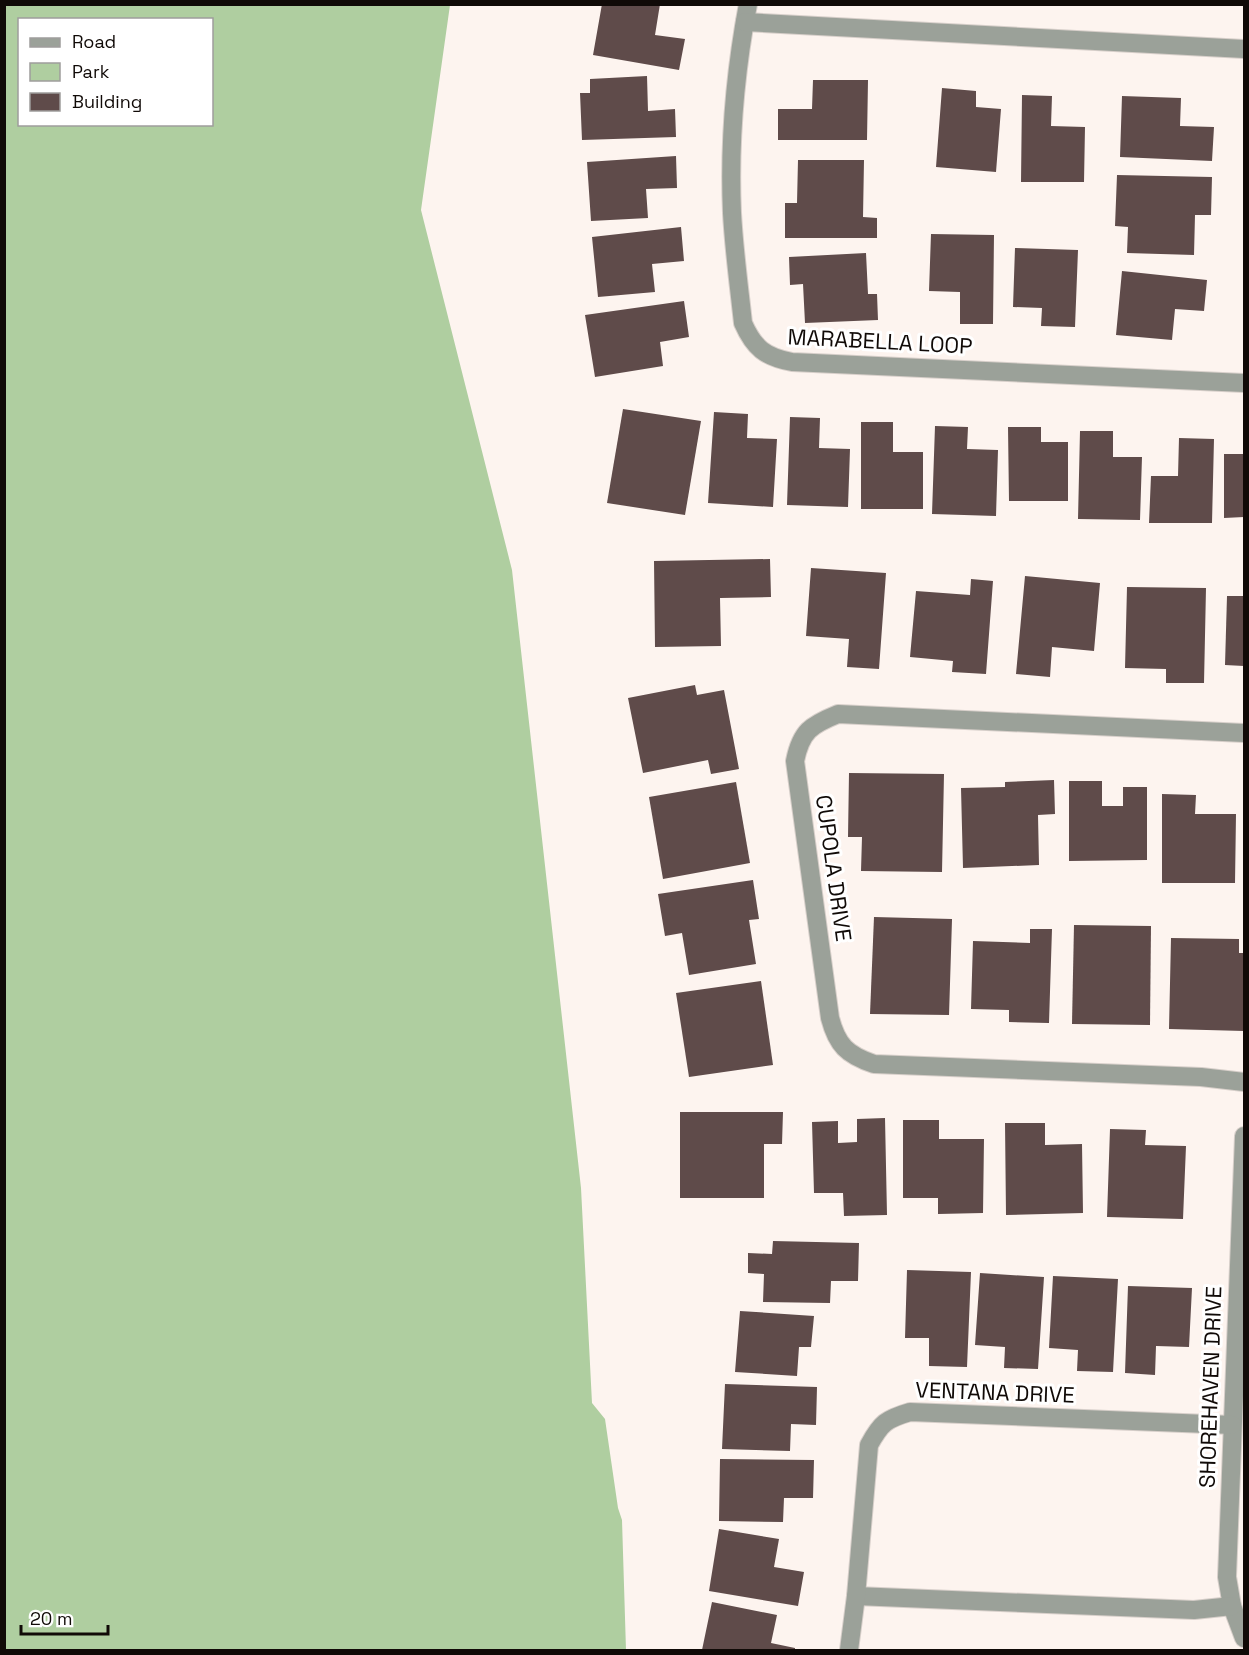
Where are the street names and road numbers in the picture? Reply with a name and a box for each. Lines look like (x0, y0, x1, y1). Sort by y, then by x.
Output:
street label: MARABELLA LOOP (787, 322, 973, 360)
street label: CUPOLA DRIVE (810, 793, 858, 943)
street label: SHOREHAVEN DRIVE (1192, 1285, 1228, 1489)
street label: VENTANA DRIVE (915, 1375, 1075, 1409)

